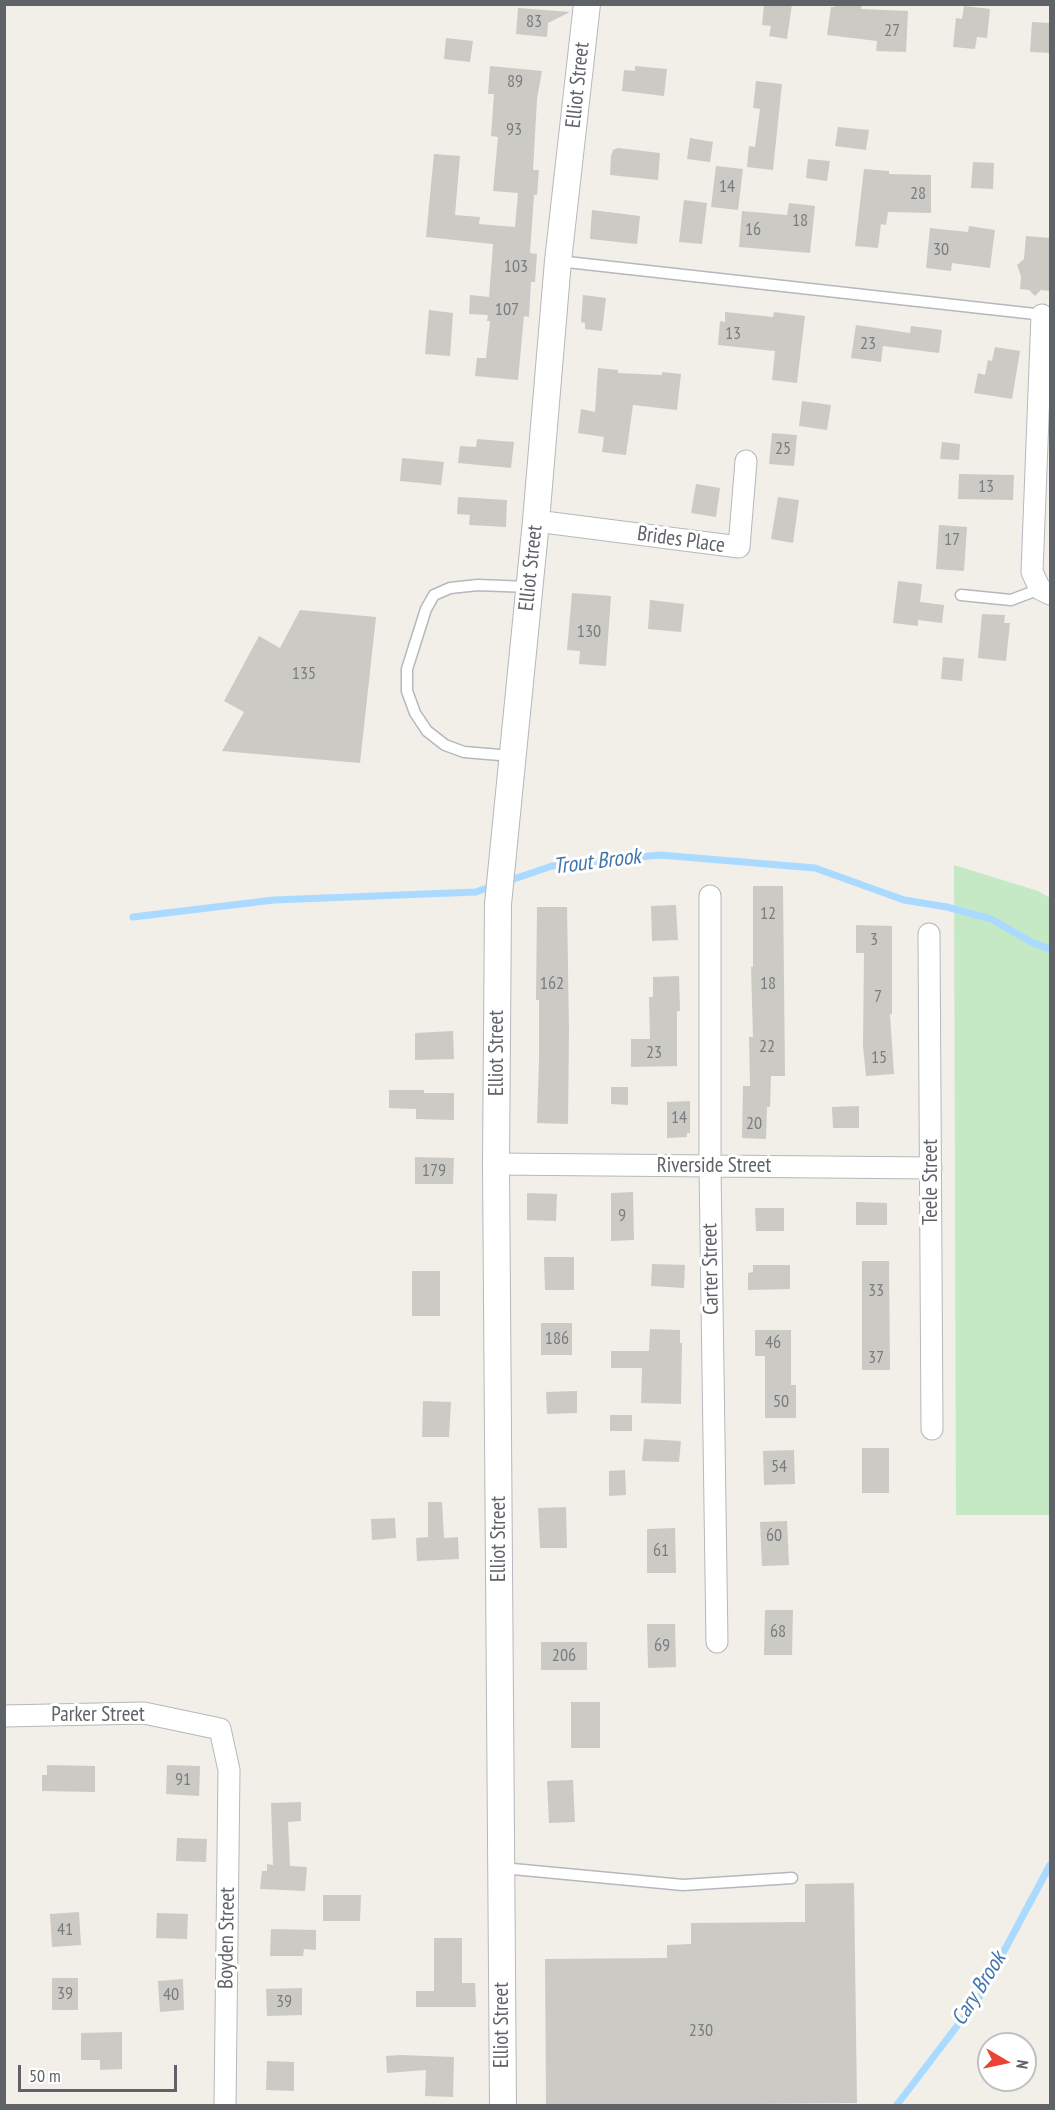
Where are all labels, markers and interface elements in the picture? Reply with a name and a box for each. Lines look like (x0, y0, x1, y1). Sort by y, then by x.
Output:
house number: 83 (526, 11, 542, 33)
house number: 27 (884, 20, 900, 42)
street label: Elliot Street (561, 41, 595, 129)
house number: 89 (507, 71, 523, 93)
house number: 93 (506, 119, 522, 141)
house number: 14 (719, 176, 735, 198)
house number: 28 (910, 183, 926, 205)
house number: 18 (792, 210, 808, 232)
house number: 16 (745, 219, 761, 241)
house number: 30 (933, 239, 949, 261)
house number: 103 (504, 256, 528, 278)
house number: 107 (495, 299, 519, 321)
house number: 13 (725, 323, 741, 345)
house number: 23 (860, 333, 876, 355)
house number: 25 (775, 438, 791, 460)
house number: 13 (978, 476, 994, 498)
street label: Brides Place (636, 521, 726, 559)
street label: Elliot Street (514, 524, 548, 612)
house number: 17 (944, 529, 960, 551)
house number: 130 (577, 621, 601, 643)
house number: 135 (292, 663, 316, 685)
water label: Trout Brook (552, 844, 642, 880)
house number: 12 (760, 903, 776, 925)
house number: 3 (870, 929, 878, 951)
house number: 162 (540, 973, 564, 995)
house number: 18 (760, 973, 776, 995)
house number: 7 (874, 986, 882, 1008)
street label: Elliot Street (484, 1010, 510, 1096)
house number: 22 (759, 1036, 775, 1058)
house number: 23 (646, 1042, 662, 1064)
house number: 15 (871, 1047, 887, 1069)
house number: 14 (671, 1107, 687, 1129)
house number: 20 (746, 1113, 762, 1135)
street label: Teele Street (918, 1139, 944, 1225)
street label: Riverside Street (657, 1153, 771, 1179)
house number: 179 (422, 1160, 446, 1182)
house number: 9 (618, 1205, 626, 1227)
street label: Carter Street (698, 1223, 724, 1315)
house number: 33 (868, 1280, 884, 1302)
house number: 186 (545, 1328, 569, 1350)
house number: 46 (765, 1332, 781, 1354)
house number: 37 (868, 1347, 884, 1369)
house number: 50 (773, 1391, 789, 1413)
house number: 54 (771, 1456, 787, 1478)
street label: Elliot Street (486, 1496, 512, 1582)
house number: 60 (766, 1525, 782, 1547)
house number: 61 (653, 1540, 669, 1562)
house number: 68 (770, 1621, 786, 1643)
house number: 69 (654, 1635, 670, 1657)
house number: 206 (552, 1645, 576, 1667)
street label: Parker Street (51, 1702, 145, 1728)
house number: 91 (175, 1769, 191, 1791)
street label: Boyden Street (214, 1887, 240, 1989)
house number: 41 (57, 1919, 73, 1941)
water label: Cary Brook (946, 1947, 1012, 2031)
street label: Elliot Street (489, 1982, 515, 2068)
house number: 39 (57, 1983, 73, 2005)
house number: 40 (163, 1984, 179, 2006)
house number: 39 (276, 1991, 292, 2013)
house number: 230 (689, 2020, 713, 2042)
north arrow (977, 2032, 1037, 2092)
scale bar (21, 2053, 180, 2091)
text: N (1012, 2059, 1033, 2070)
text: 50 m (29, 2064, 61, 2087)

